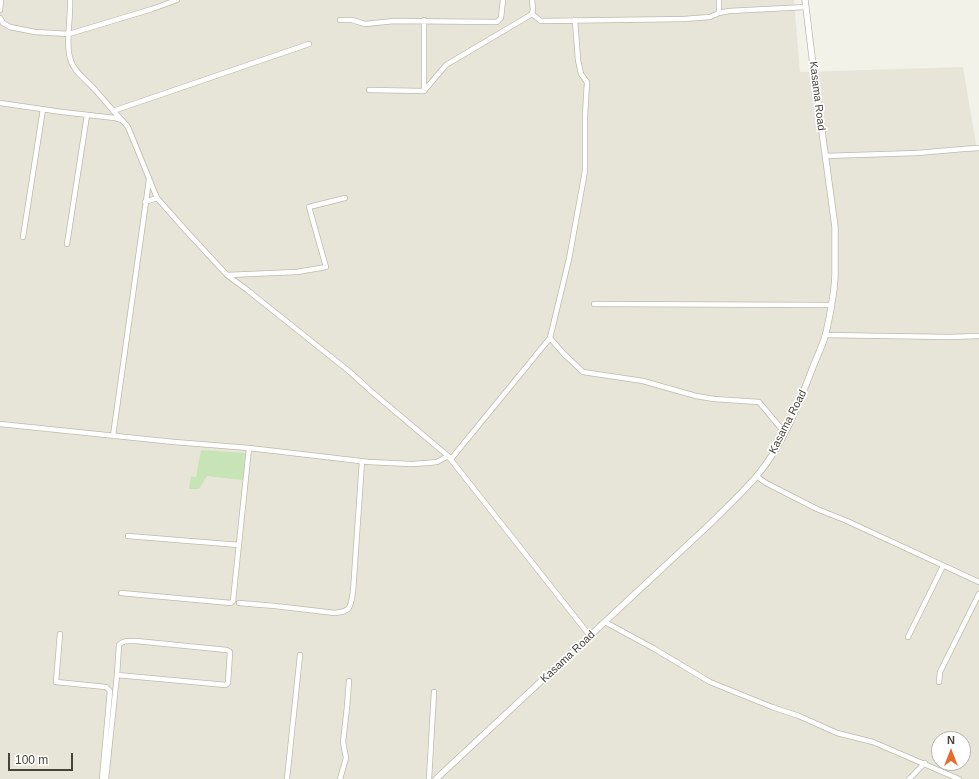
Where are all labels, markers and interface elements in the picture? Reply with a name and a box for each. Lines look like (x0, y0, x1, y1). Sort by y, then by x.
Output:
street label: Kasama Road (806, 61, 828, 131)
street label: Kasama Road (766, 388, 810, 456)
street label: Kasama Road (538, 628, 598, 686)
north arrow (931, 731, 971, 771)
text: N (947, 734, 955, 746)
scale bar (10, 745, 75, 771)
text: 100 m (15, 753, 48, 767)

